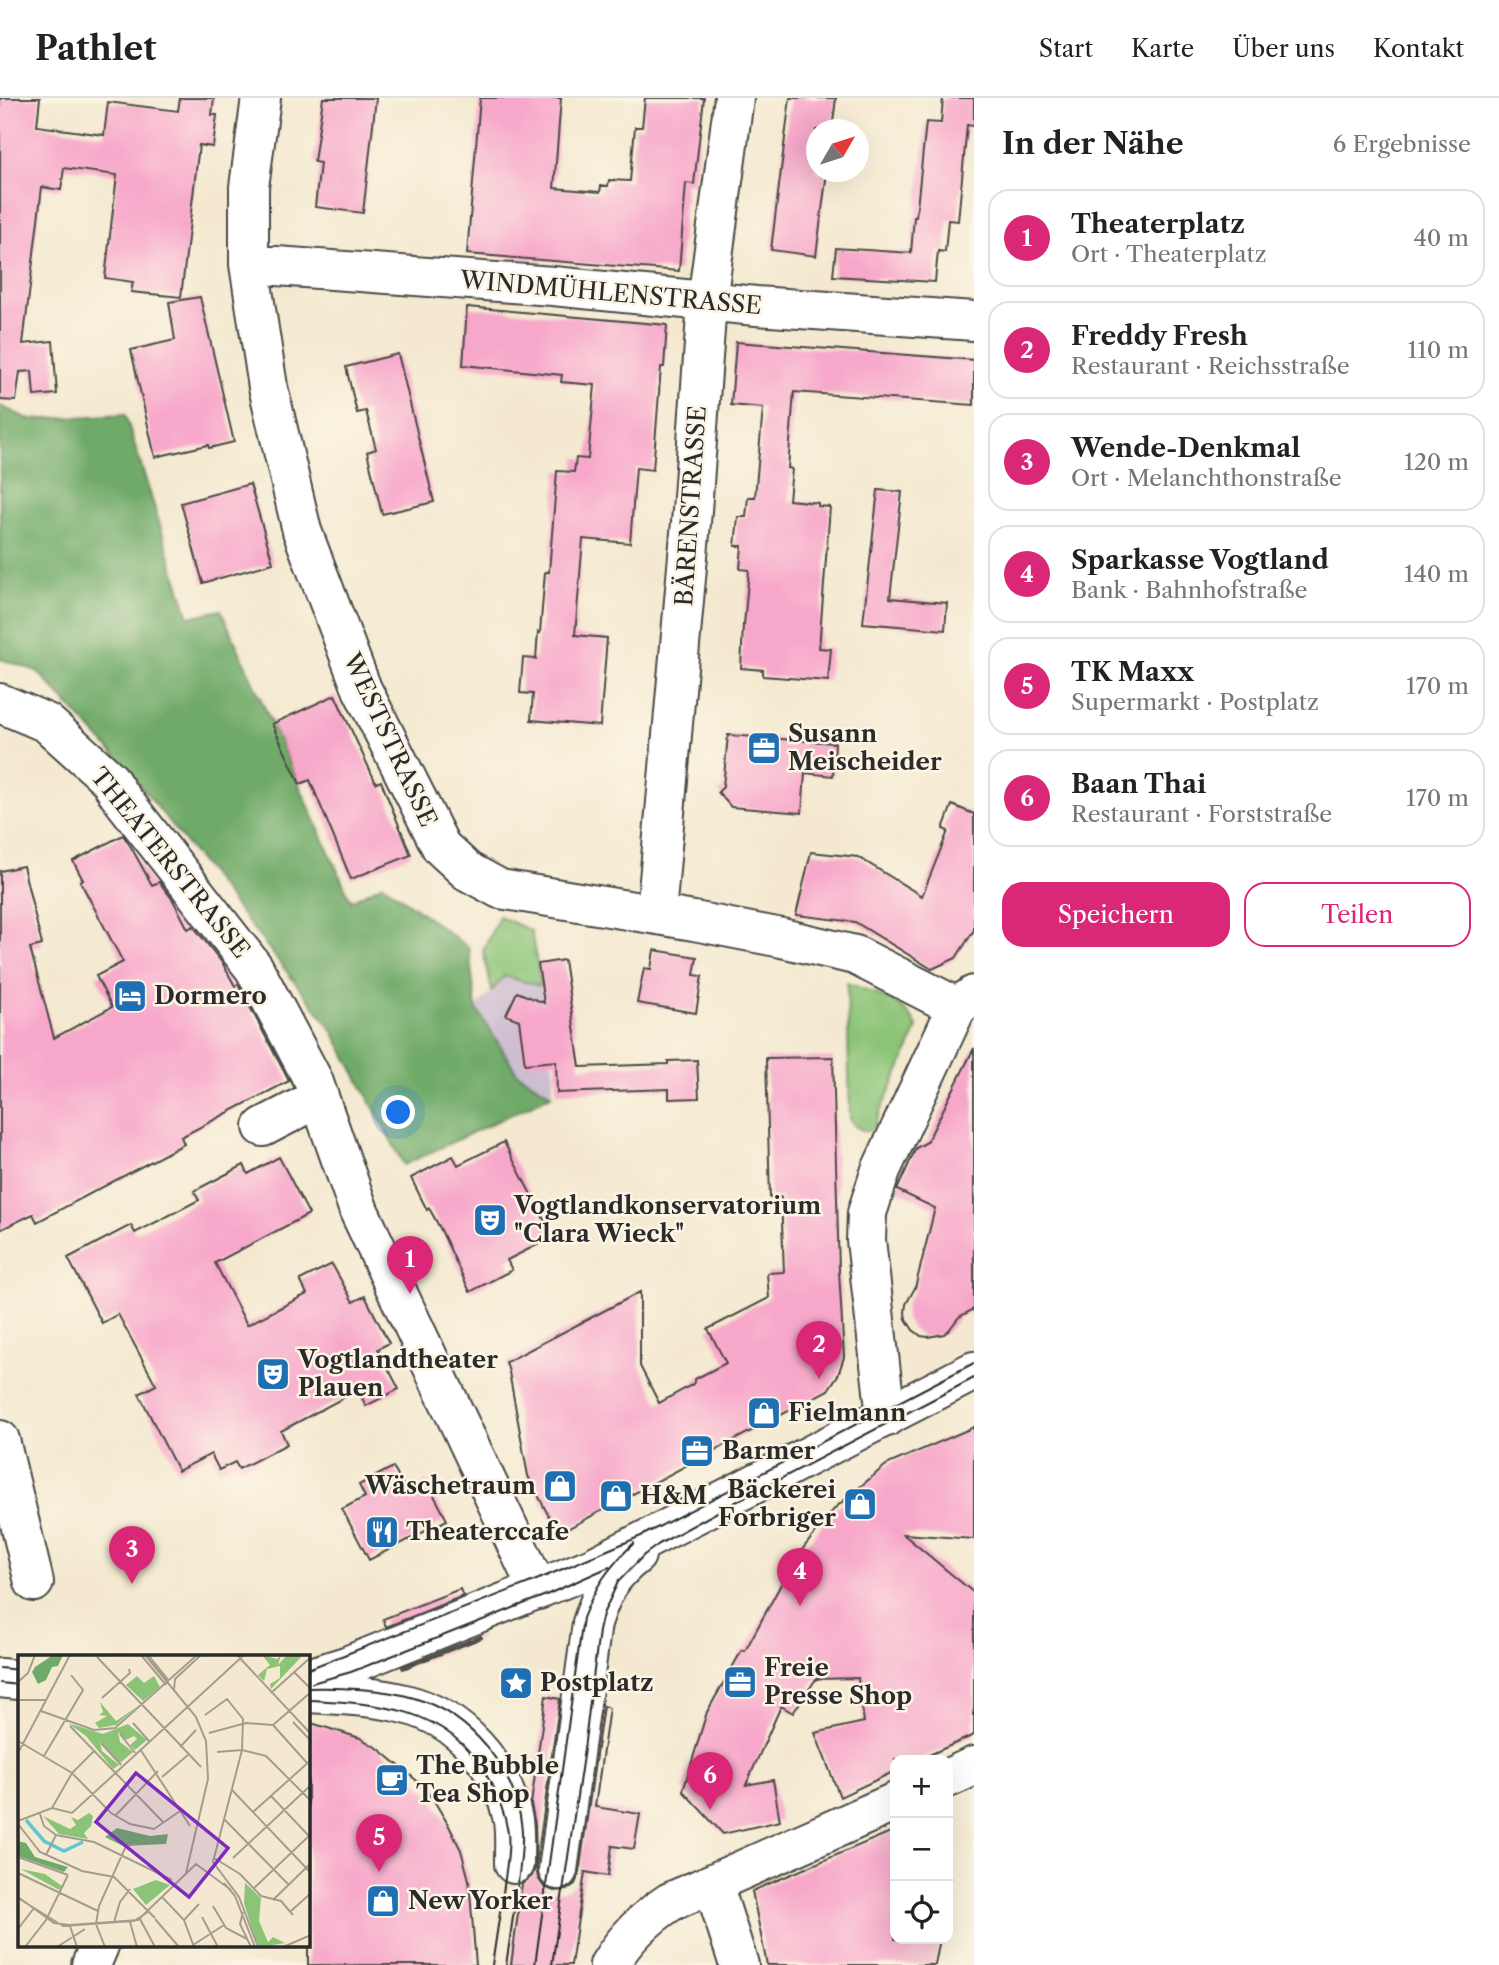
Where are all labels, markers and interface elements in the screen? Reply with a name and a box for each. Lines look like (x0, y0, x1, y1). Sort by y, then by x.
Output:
text: Pathlet (35, 28, 157, 69)
text: Start (1039, 34, 1093, 63)
text: Karte (1131, 34, 1194, 63)
text: Über uns (1232, 34, 1335, 63)
text: Kontakt (1373, 34, 1464, 63)
north arrow (806, 119, 869, 182)
text: In der Nähe (1002, 125, 1184, 162)
text: 6 Ergebnisse (1333, 130, 1471, 158)
text: Theaterplatz (1071, 208, 1245, 240)
text: 1 (1022, 224, 1032, 252)
text: 40 m (1414, 224, 1469, 252)
text: Ort · Theaterplatz (1071, 240, 1267, 268)
street label: WINDMÜHLENSTRASSE (458, 265, 763, 320)
text: Freddy Fresh (1071, 320, 1248, 352)
text: 2 (1020, 336, 1034, 364)
text: 110 m (1408, 336, 1469, 364)
text: Restaurant · Reichsstraße (1071, 352, 1350, 380)
street label: BÄRENSTRASSE (669, 405, 712, 607)
text: Wende-Denkmal (1071, 432, 1300, 464)
text: 3 (1021, 448, 1034, 476)
text: 120 m (1404, 448, 1469, 476)
text: Ort · Melanchthonstraße (1071, 464, 1342, 492)
text: Sparkasse Vogtland (1071, 544, 1329, 576)
text: 4 (1020, 560, 1034, 588)
text: 140 m (1404, 560, 1469, 588)
text: Bank · Bahnhofstraße (1071, 576, 1307, 604)
street label: WESTSTRASSE (337, 647, 443, 831)
text: TK Maxx (1071, 656, 1194, 688)
text: 5 (1021, 672, 1033, 700)
text: 170 m (1406, 672, 1469, 700)
text: Supermarkt · Postplatz (1071, 688, 1319, 716)
place label: Susann Meischeider (788, 719, 942, 776)
office icon: Susann Meischeider (745, 729, 783, 767)
street label: THEATERSTRASSE (85, 762, 256, 964)
text: Baan Thai (1071, 768, 1206, 800)
text: 6 (1020, 784, 1034, 812)
text: 170 m (1406, 784, 1469, 812)
text: Restaurant · Forststraße (1071, 800, 1332, 828)
button: Speichern (1002, 882, 1230, 947)
button: Teilen (1244, 882, 1471, 947)
hotel icon: Dormero (111, 977, 149, 1015)
place label: Dormero (154, 981, 267, 1010)
your location (381, 1095, 415, 1129)
place label: Vogtlandkonservatorium "Clara Wieck" (513, 1191, 821, 1248)
theatre icon: Vogtlandkonservatorium "Clara Wieck" (471, 1201, 509, 1239)
pin: 1 (387, 1236, 433, 1294)
pin: 2 (796, 1321, 842, 1379)
place label: Vogtlandtheater Plauen (297, 1345, 498, 1402)
theatre icon: Vogtlandtheater Plauen (254, 1355, 292, 1393)
shop icon: Fielmann (745, 1394, 783, 1432)
place label: Fielmann (788, 1398, 907, 1427)
office icon: Barmer (678, 1432, 716, 1470)
place label: Barmer (722, 1436, 816, 1465)
shop icon: Wäschetraum (541, 1467, 579, 1505)
place label: Wäschetraum (364, 1471, 536, 1500)
place label: Bäckerei Forbriger (718, 1475, 836, 1532)
shop icon: H&M (597, 1477, 635, 1515)
place label: H&M (640, 1481, 707, 1510)
shop icon: Bäckerei Forbriger (841, 1485, 879, 1523)
restaurant icon: Theaterccafe (363, 1513, 401, 1551)
place label: Theaterccafe (406, 1517, 569, 1546)
pin: 3 (109, 1526, 155, 1584)
pin: 4 (777, 1548, 823, 1606)
place label: Freie Presse Shop (764, 1653, 912, 1710)
inset map (18, 1655, 310, 1948)
office icon: Freie Presse Shop (721, 1663, 759, 1701)
place icon: Postplatz (497, 1664, 535, 1702)
place label: Postplatz (540, 1668, 653, 1697)
place label: The Bubble Tea Shop (416, 1751, 559, 1808)
pin: 6 (687, 1752, 733, 1810)
map controls (890, 1755, 953, 1944)
button: + (890, 1755, 953, 1818)
cafe icon: The Bubble Tea Shop (373, 1761, 411, 1799)
pin: 5 (356, 1814, 402, 1872)
button: − (890, 1818, 953, 1881)
button: locate (890, 1881, 953, 1944)
shop icon: New Yorker (364, 1882, 402, 1920)
place label: New Yorker (408, 1886, 553, 1915)

